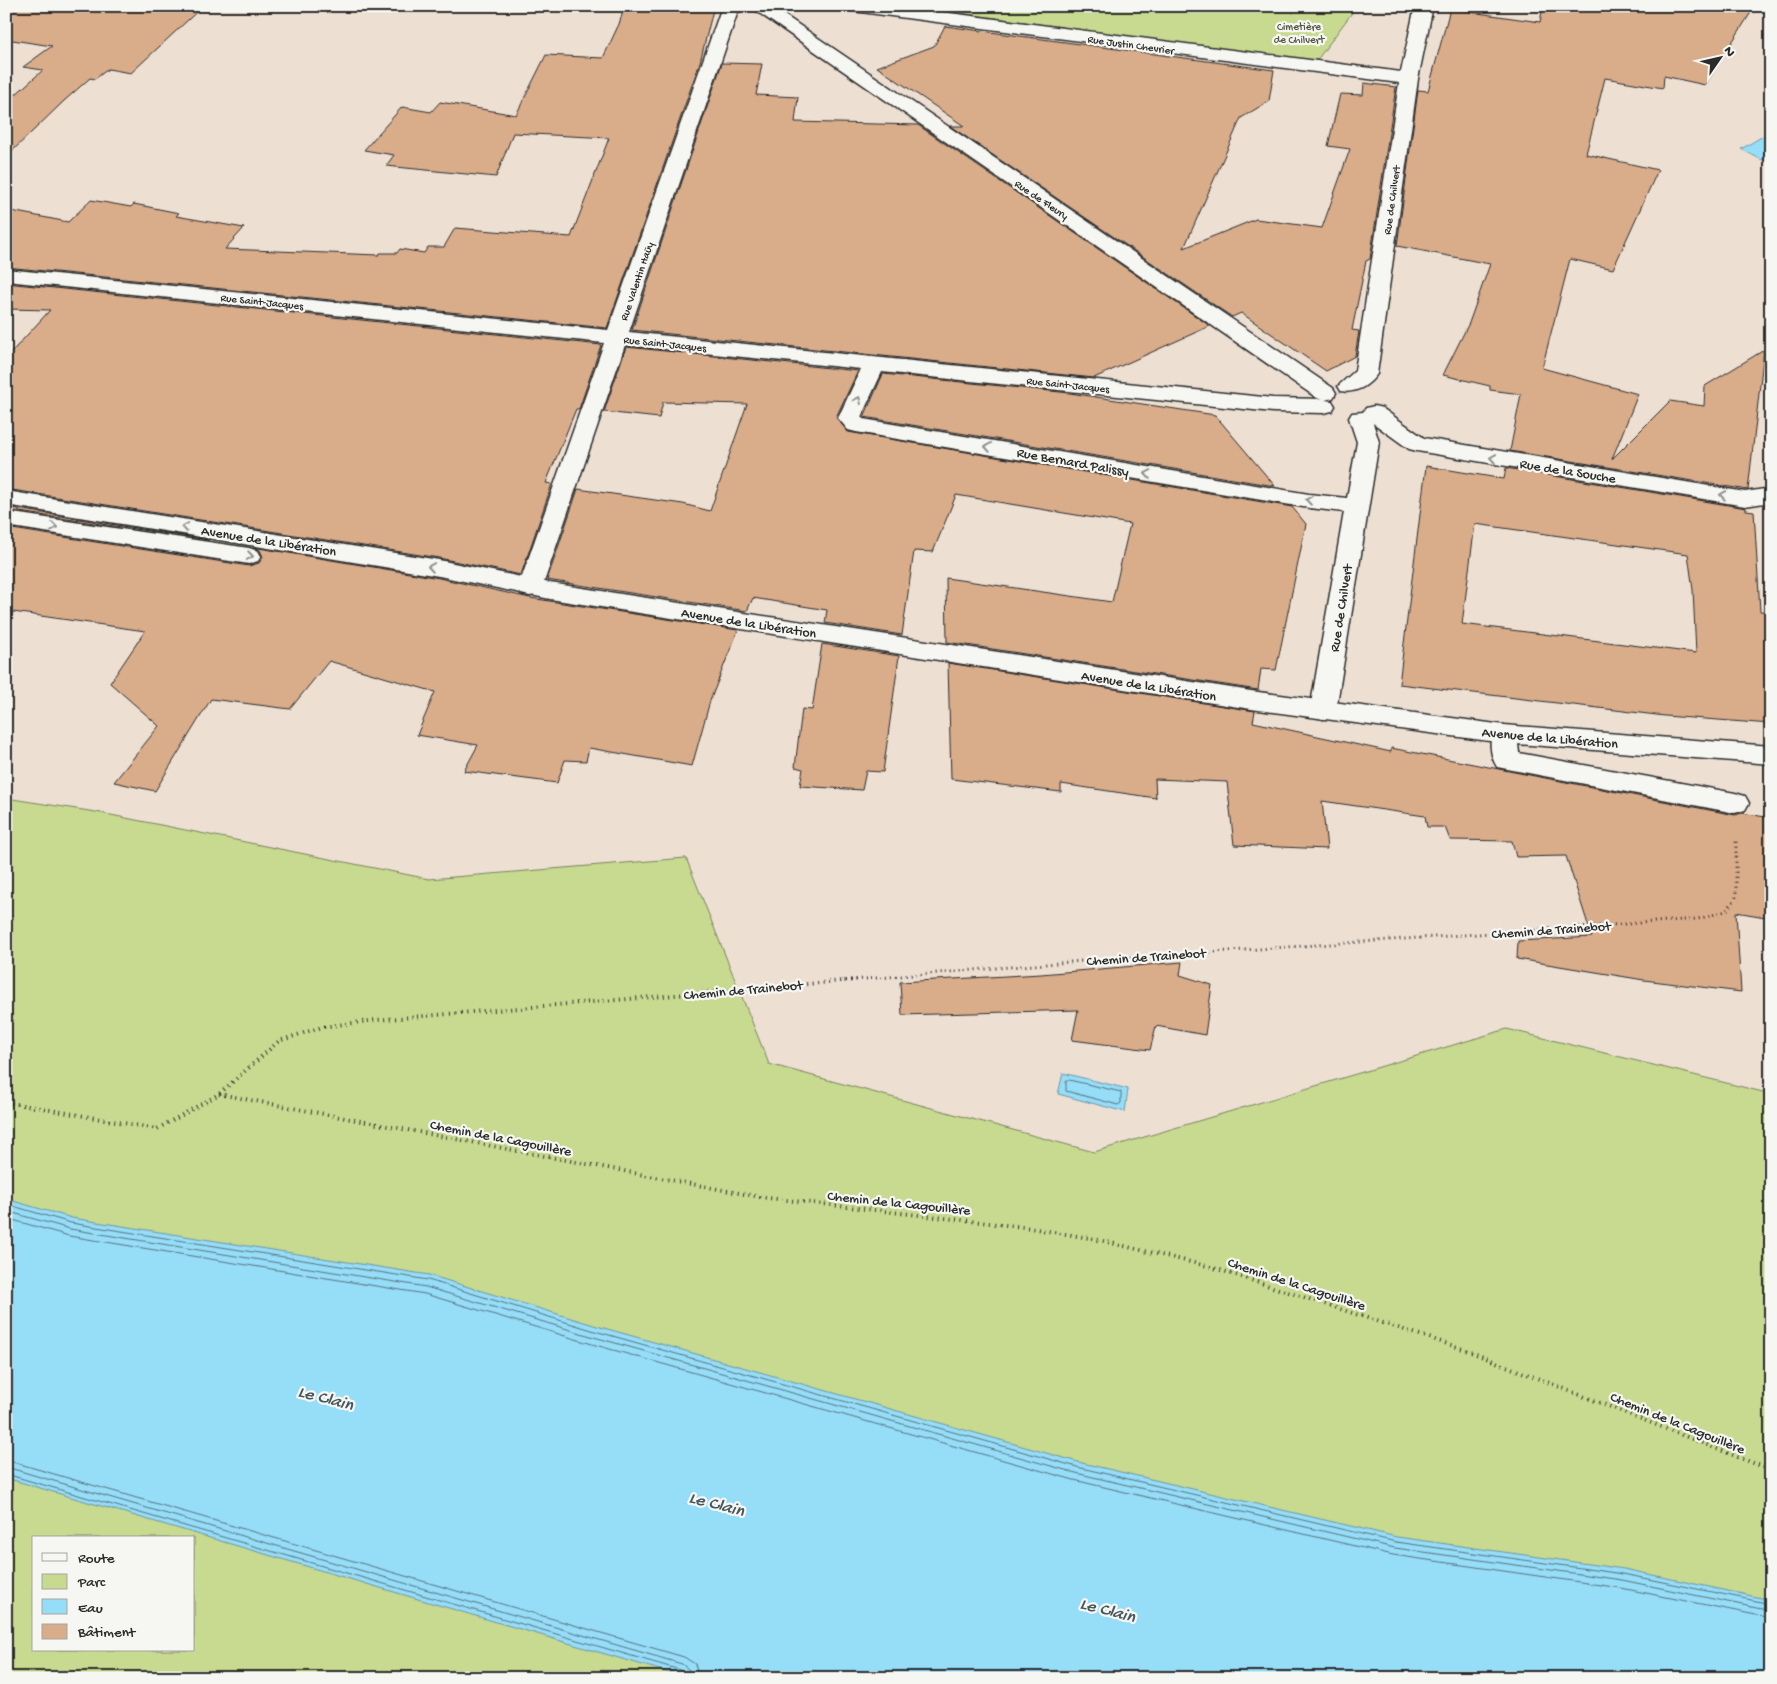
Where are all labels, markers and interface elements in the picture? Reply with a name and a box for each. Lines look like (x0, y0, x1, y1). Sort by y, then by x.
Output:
park label: Cimetière de Chilvert (1274, 22, 1326, 47)
north arrow (1694, 32, 1744, 82)
street label: Rue Justin Chevrier (1087, 34, 1176, 58)
text: N (1719, 44, 1738, 61)
street label: Rue de Chilvert (1382, 164, 1404, 236)
street label: Rue de Fleury (1012, 178, 1070, 223)
street label: Rue Valentin Haüy (619, 240, 657, 323)
street label: Rue Saint-Jacques (220, 293, 305, 313)
street label: Rue Saint-Jacques (623, 335, 708, 355)
street label: Rue Saint-Jacques (1026, 376, 1111, 396)
one-way arrow (851, 396, 862, 405)
one-way arrow (984, 442, 993, 452)
street label: Rue Bernard Palissy (1015, 445, 1130, 482)
one-way arrow (1489, 453, 1498, 463)
street label: Rue de la Souche (1518, 456, 1618, 489)
one-way arrow (1144, 469, 1153, 479)
one-way arrow (1718, 491, 1727, 501)
one-way arrow (1304, 496, 1313, 506)
one-way arrow (50, 521, 59, 531)
one-way arrow (180, 522, 188, 533)
street label: Avenue de la Libération (200, 523, 338, 562)
one-way arrow (245, 551, 254, 561)
one-way arrow (427, 562, 436, 572)
street label: Rue de Chilvert (1327, 562, 1358, 653)
street label: Avenue de la Libération (680, 605, 818, 644)
street label: Avenue de la Libération (1080, 668, 1218, 707)
street label: Avenue de la Libération (1481, 725, 1619, 754)
street label: Chemin de Trainebot (1491, 919, 1613, 944)
street label: Chemin de Trainebot (1086, 946, 1208, 971)
street label: Chemin de Trainebot (683, 978, 805, 1005)
street label: Chemin de la Cagouillère (428, 1117, 574, 1162)
street label: Chemin de la Cagouillère (826, 1189, 972, 1221)
street label: Chemin de la Cagouillère (1225, 1255, 1368, 1316)
water label: Le Clain (295, 1382, 356, 1417)
street label: Chemin de la Cagouillère (1607, 1389, 1748, 1459)
water label: Le Clain (686, 1488, 747, 1523)
legend (32, 1536, 195, 1652)
text: Route (78, 1550, 115, 1568)
text: Parc (77, 1574, 106, 1592)
water label: Le Clain (1077, 1594, 1138, 1629)
text: Eau (78, 1600, 103, 1618)
text: Bâtiment (77, 1624, 137, 1642)

